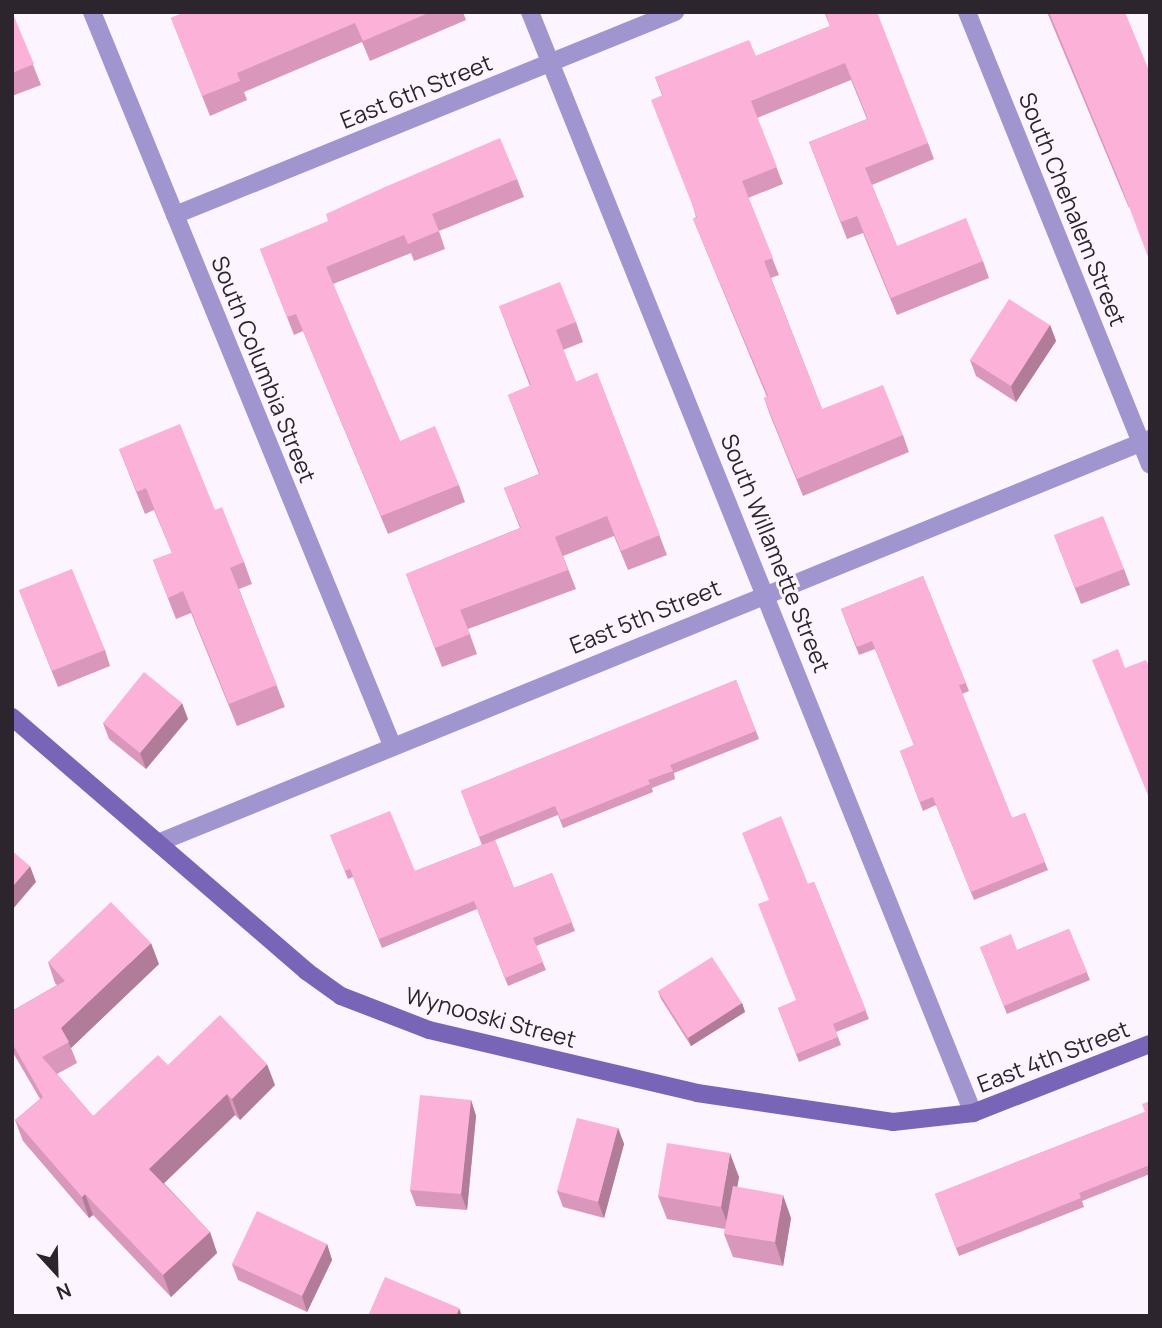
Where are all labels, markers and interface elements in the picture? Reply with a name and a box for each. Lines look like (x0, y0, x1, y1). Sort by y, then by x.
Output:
street label: East 6th Street (336, 48, 496, 134)
street label: South Chehalem Street (1014, 88, 1132, 330)
street label: South Columbia Street (206, 252, 322, 486)
street label: South Willamette Street (716, 430, 836, 676)
street label: East 5th Street (566, 573, 724, 659)
street label: Wynooski Street (403, 981, 579, 1053)
street label: East 4th Street (973, 1014, 1133, 1098)
north arrow (21, 1237, 91, 1307)
text: N (53, 1277, 75, 1306)

